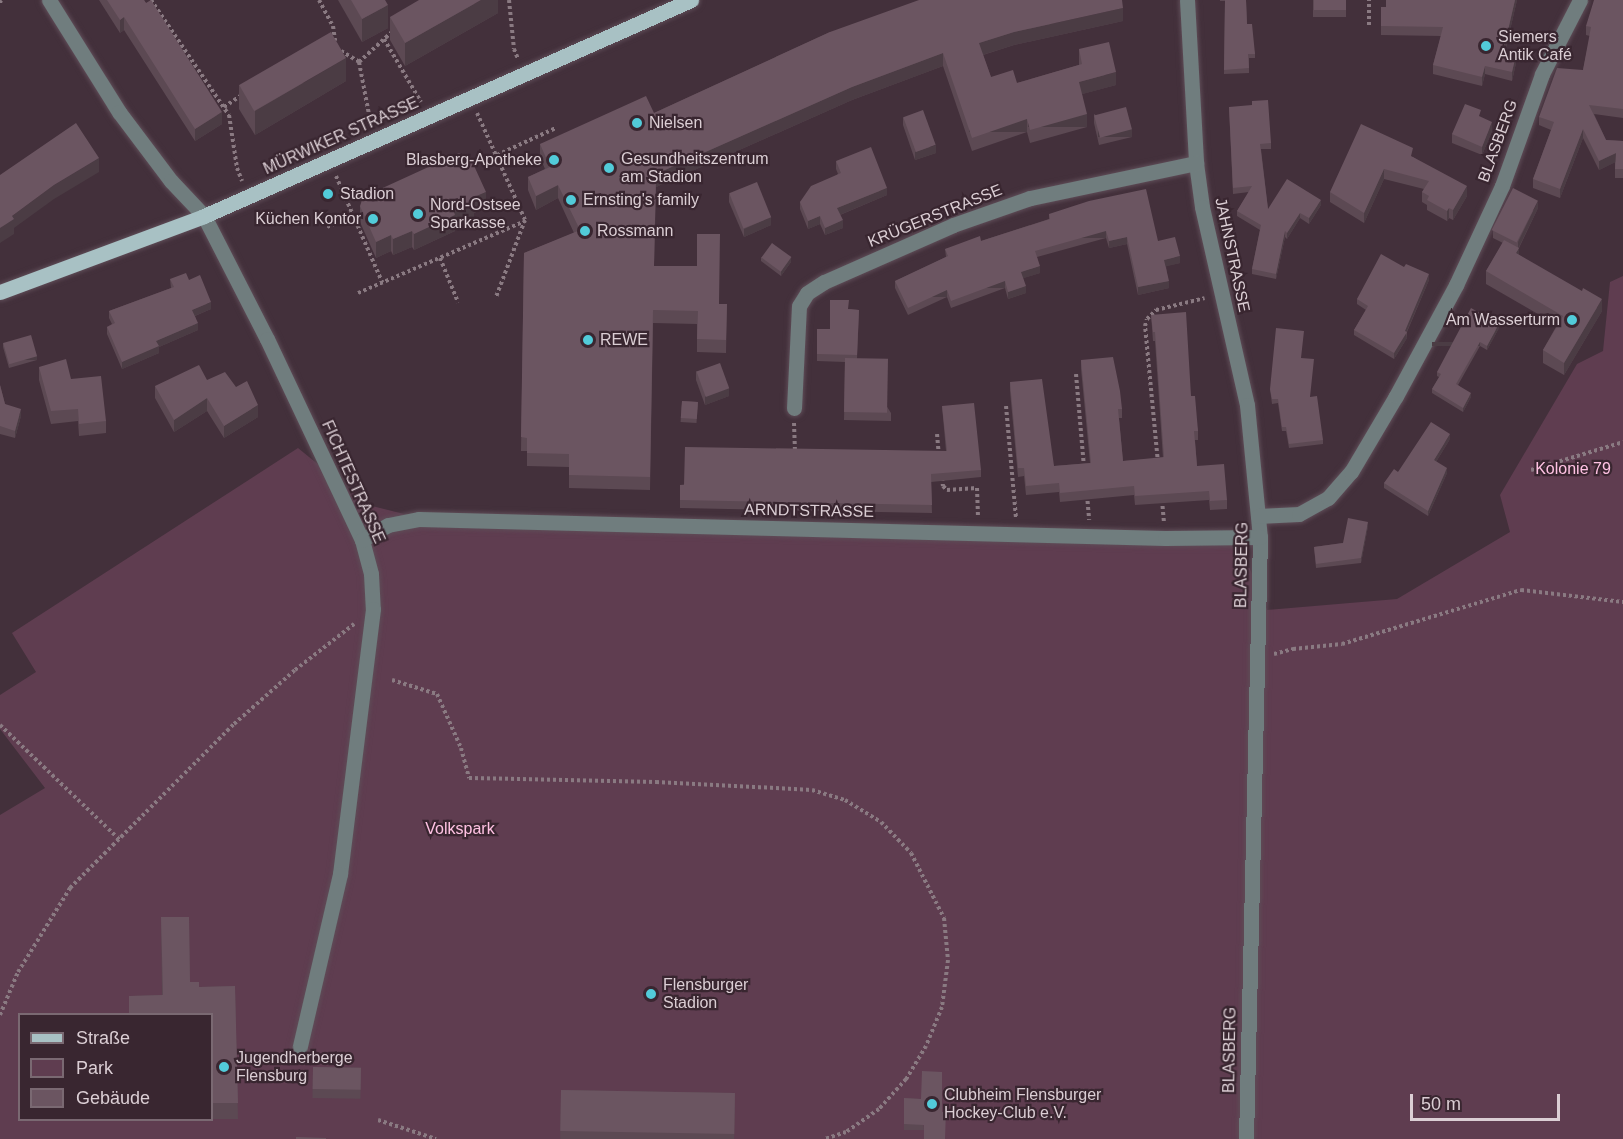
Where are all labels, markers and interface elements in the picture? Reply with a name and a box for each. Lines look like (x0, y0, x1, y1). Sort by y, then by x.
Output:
place label: Siemers Antik Café (1498, 27, 1572, 65)
marker: Siemers Antik Café (1479, 39, 1493, 53)
street label: MÜRWIKER STRASSE (260, 93, 422, 179)
street label: BLASBERG (1474, 97, 1522, 185)
place label: Nielsen (649, 113, 702, 133)
marker: Nielsen (630, 116, 644, 130)
place label: Gesundheitszentrum am Stadion (621, 149, 769, 187)
place label: Blasberg-Apotheke (406, 150, 542, 170)
marker: Blasberg-Apotheke (547, 153, 561, 167)
marker: Gesundheitszentrum am Stadion (602, 161, 616, 175)
street label: KRÜGERSTRASSE (865, 180, 1005, 252)
place label: Stadion (340, 184, 394, 204)
marker: Stadion (321, 187, 335, 201)
place label: Ernsting's family (583, 190, 699, 210)
marker: Ernsting's family (564, 193, 578, 207)
place label: Nord-Ostsee Sparkasse (430, 195, 521, 233)
street label: JAHNSTRASSE (1211, 196, 1253, 314)
marker: Nord-Ostsee Sparkasse (411, 207, 425, 221)
place label: Küchen Kontor (255, 209, 361, 229)
marker: Küchen Kontor (366, 212, 380, 226)
place label: Rossmann (597, 221, 673, 241)
marker: Rossmann (578, 224, 592, 238)
place label: Am Wasserturm (1446, 310, 1560, 330)
marker: Am Wasserturm (1565, 313, 1579, 327)
place label: REWE (600, 330, 648, 350)
marker: REWE (581, 333, 595, 347)
street label: FICHTESTRASSE (317, 418, 389, 546)
park label: Kolonie 79 (1535, 459, 1611, 479)
street label: ARNDTSTRASSE (744, 500, 874, 522)
street label: BLASBERG (1232, 522, 1252, 608)
park label: Volkspark (425, 819, 495, 839)
place label: Flensburger Stadion (663, 975, 748, 1013)
marker: Flensburger Stadion (644, 987, 658, 1001)
street label: BLASBERG (1220, 1007, 1240, 1093)
legend (18, 1013, 213, 1121)
text: Straße (76, 1028, 130, 1048)
place label: Jugendherberge Flensburg (236, 1048, 353, 1086)
text: Park (76, 1058, 113, 1078)
marker: Jugendherberge Flensburg (217, 1060, 231, 1074)
scale bar (1413, 1082, 1563, 1120)
place label: Clubheim Flensburger Hockey-Club e.V. (944, 1085, 1101, 1123)
text: Gebäude (76, 1088, 150, 1108)
text: 50 m (1421, 1094, 1461, 1114)
marker: Clubheim Flensburger Hockey-Club e.V. (925, 1097, 939, 1111)

